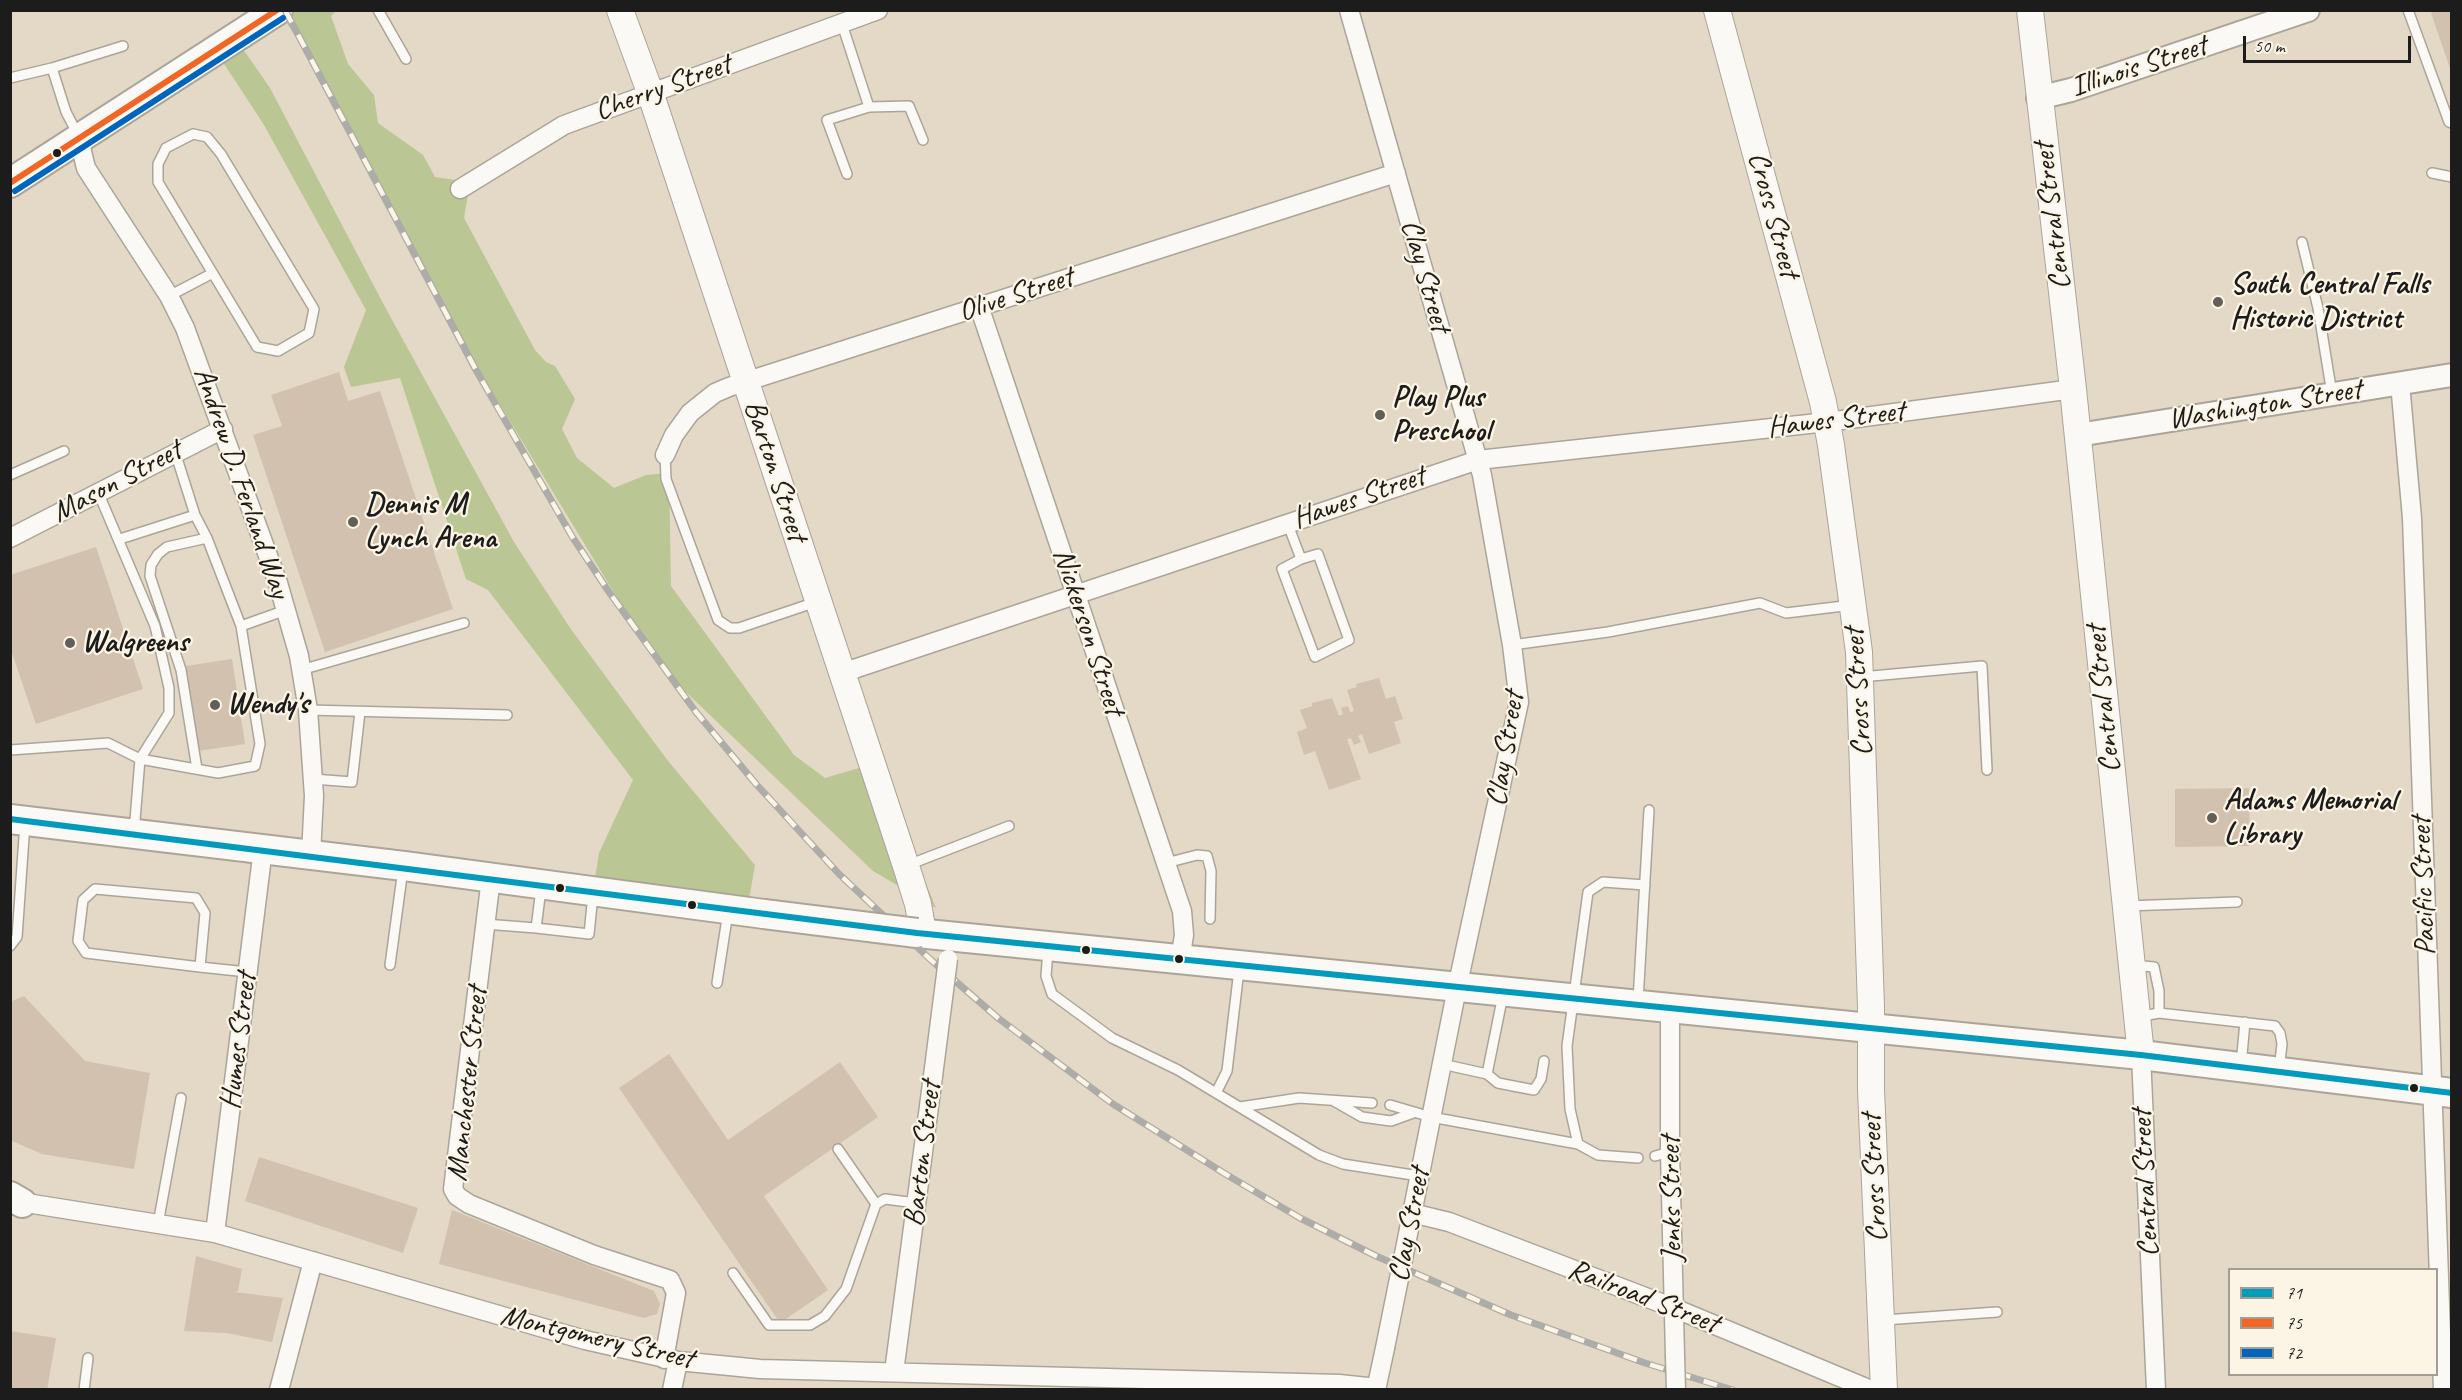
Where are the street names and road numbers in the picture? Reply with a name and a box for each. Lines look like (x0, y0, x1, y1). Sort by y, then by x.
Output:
street label: Illinois Street (2066, 28, 2212, 106)
street label: Cherry Street (590, 47, 736, 129)
street label: Central Street (2026, 140, 2080, 292)
street label: Cross Street (1739, 148, 1807, 282)
street label: Clay Street (1392, 216, 1458, 336)
street label: Olive Street (954, 260, 1078, 330)
street label: Andrew D. Ferland Way (185, 363, 297, 603)
street label: Washington Street (2166, 372, 2364, 438)
street label: Hawes Street (1765, 394, 1907, 446)
street label: Barton Street (735, 396, 815, 546)
street label: Mason Street (46, 433, 188, 531)
street label: Hawes Street (1288, 459, 1430, 537)
street label: Nickerson Street (1044, 544, 1132, 720)
street label: Central Street (2078, 624, 2130, 774)
street label: Cross Street (1837, 627, 1881, 757)
street label: Clay Street (1479, 689, 1533, 809)
street label: Pacific Street (2404, 816, 2444, 956)
street label: Humes Street (213, 971, 265, 1111)
street label: Manchester Street (440, 985, 496, 1183)
street label: Barton Street (896, 1079, 950, 1229)
street label: Central Street (2124, 1108, 2168, 1258)
street label: Cross Street (1854, 1113, 1896, 1243)
street label: Jenks Street (1653, 1136, 1691, 1262)
street label: Clay Street (1381, 1165, 1439, 1285)
street label: Railroad Street (1563, 1252, 1723, 1342)
street label: Montgomery Street (497, 1298, 697, 1378)

